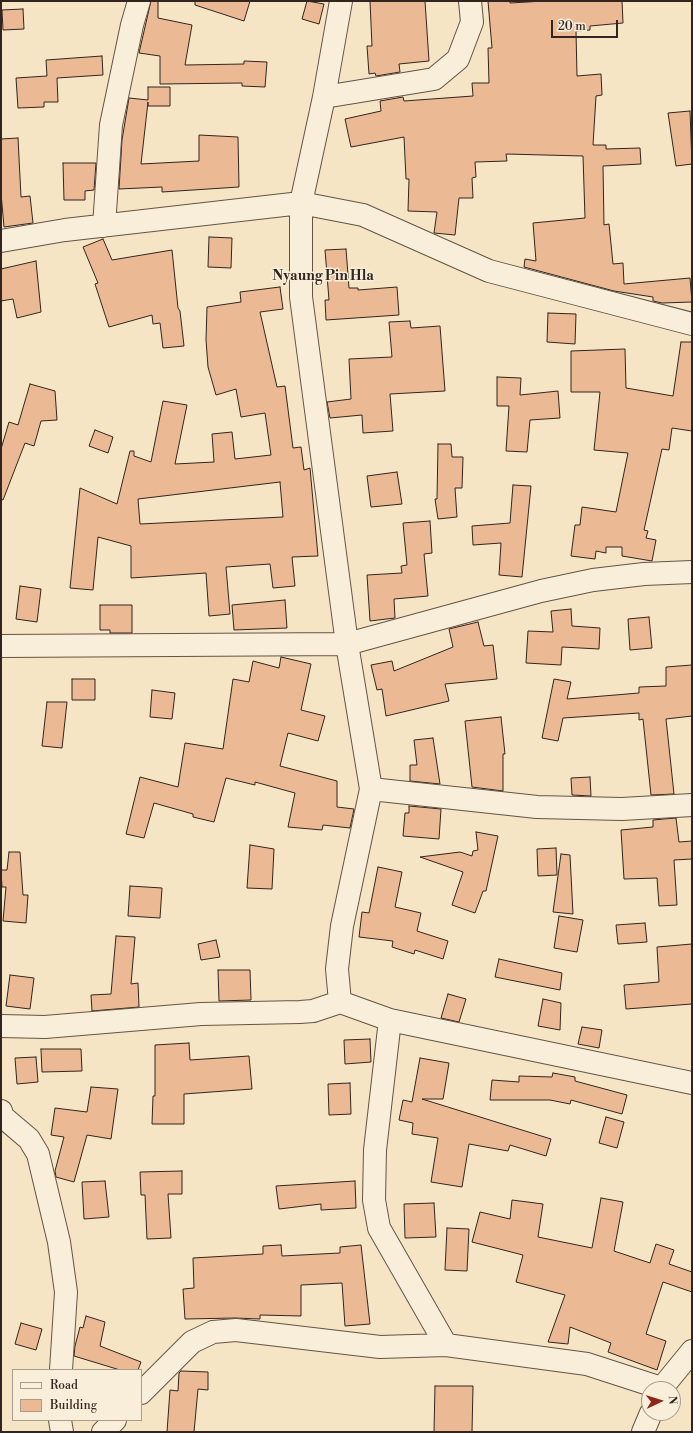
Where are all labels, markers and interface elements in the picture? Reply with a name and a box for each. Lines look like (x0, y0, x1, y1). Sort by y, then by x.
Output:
scale bar (553, 12, 620, 38)
text: 20 m (558, 19, 586, 34)
district label: Nyaung Pin Hla (272, 269, 374, 285)
legend (12, 1369, 142, 1421)
text: Road (50, 1378, 78, 1393)
north arrow (641, 1381, 681, 1421)
text: N (665, 1395, 679, 1405)
text: Building (50, 1398, 97, 1413)

